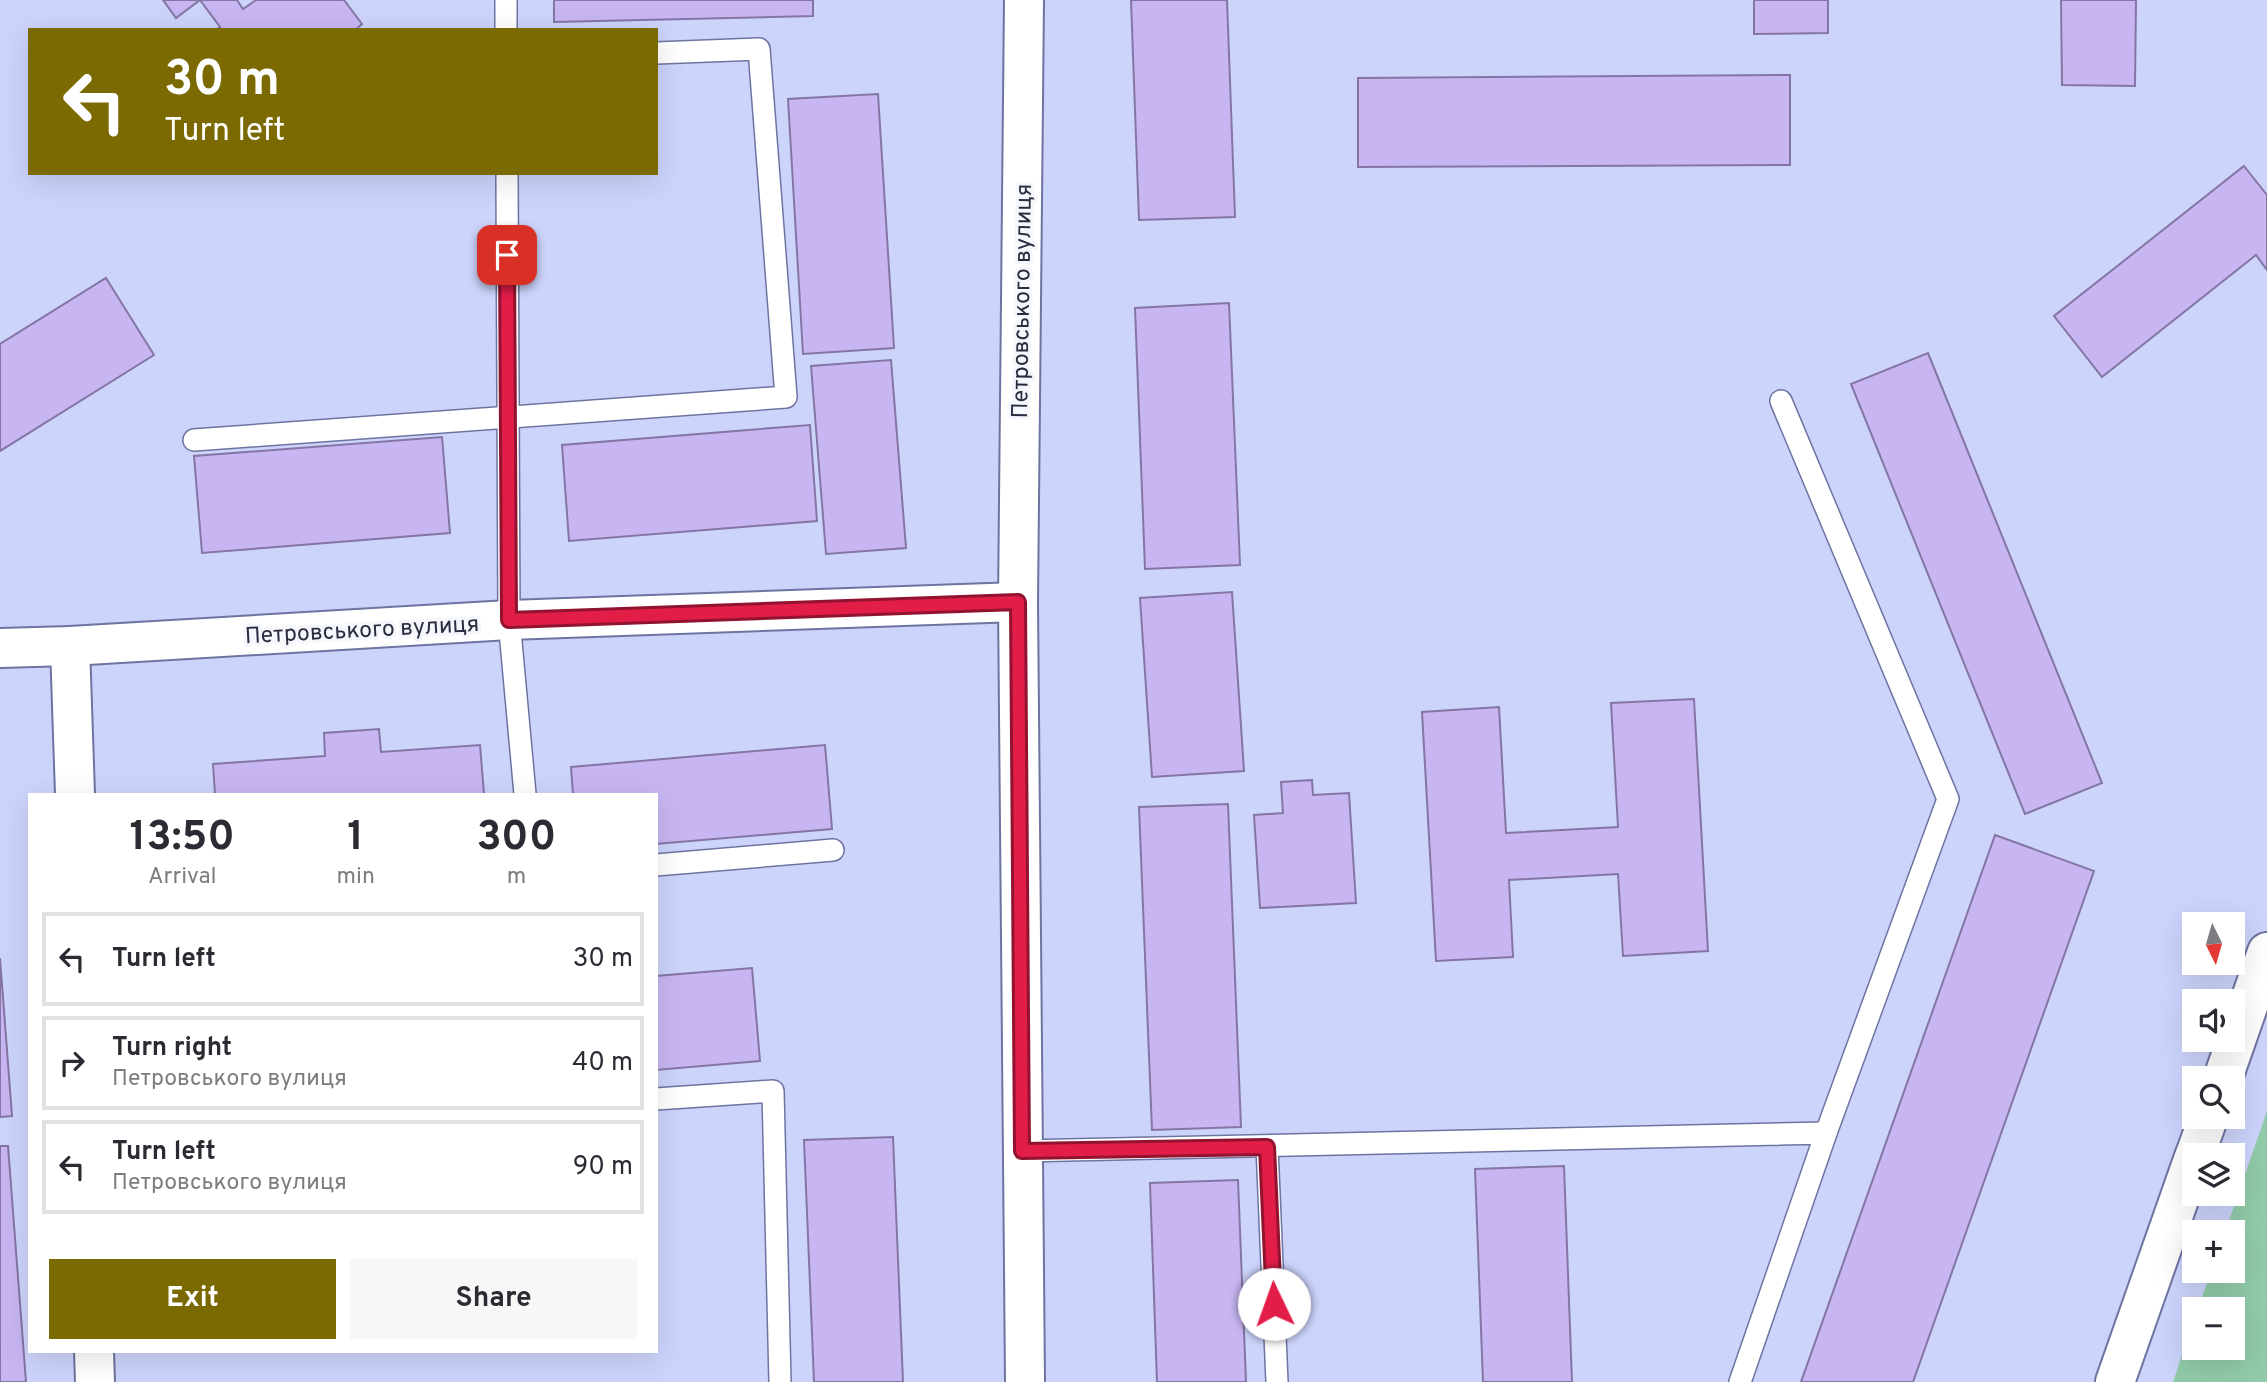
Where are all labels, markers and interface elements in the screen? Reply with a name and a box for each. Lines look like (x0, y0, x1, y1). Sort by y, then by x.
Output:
text: 30 m (164, 51, 280, 113)
icon: left (49, 56, 140, 147)
text: Turn left (164, 112, 285, 152)
street label: Петровського вулиця (1007, 183, 1040, 419)
pin (477, 225, 537, 285)
icon: arrive (488, 236, 526, 274)
street label: Петровського вулиця (244, 611, 480, 652)
text: 13:50 (130, 812, 235, 865)
text: 1 (347, 812, 364, 865)
text: 300 (476, 812, 556, 865)
text: Arrival (148, 863, 217, 892)
text: min (337, 863, 375, 892)
text: m (507, 863, 526, 892)
north arrow (2182, 912, 2245, 975)
map controls (2182, 912, 2245, 1360)
icon: left (53, 940, 91, 978)
text: Turn left (112, 943, 216, 976)
text: 30 m (573, 943, 633, 976)
button: sound (2182, 989, 2245, 1052)
text: Turn right (112, 1032, 232, 1065)
icon: right (53, 1044, 91, 1082)
text: 40 m (572, 1047, 633, 1080)
text: Петровського вулиця (112, 1065, 347, 1094)
button: search (2182, 1066, 2245, 1129)
text: Turn left (112, 1136, 216, 1169)
button: layers (2182, 1143, 2245, 1206)
icon: left (53, 1148, 91, 1186)
text: 90 m (573, 1151, 633, 1184)
text: Петровського вулиця (112, 1169, 347, 1198)
button: + (2182, 1220, 2245, 1283)
button: Exit (49, 1259, 336, 1339)
button: Share (350, 1259, 637, 1339)
position arrow (1237, 1267, 1311, 1341)
button: − (2182, 1297, 2245, 1360)

